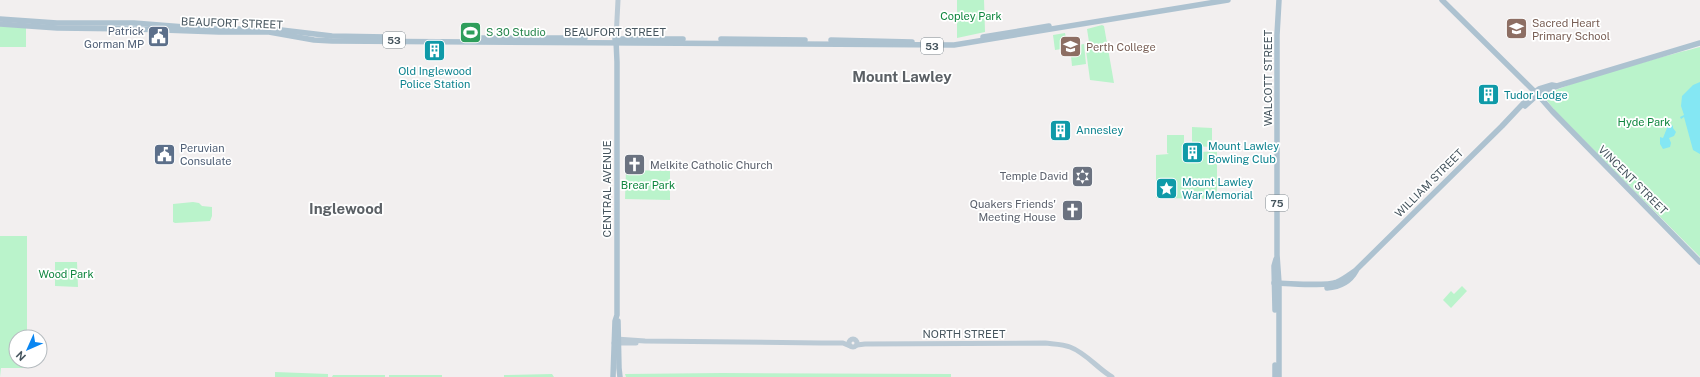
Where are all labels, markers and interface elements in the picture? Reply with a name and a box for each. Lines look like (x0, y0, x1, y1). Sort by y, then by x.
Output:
park label: Copley Park (940, 10, 1002, 22)
street label: BEAUFORT STREET (181, 15, 284, 31)
school or university icon: Sacred Heart Primary School (1504, 16, 1530, 42)
place label: Sacred Heart Primary School (1532, 17, 1610, 42)
sports icon: S 30 Studio (458, 19, 484, 45)
public building icon: Patrick Gorman MP (146, 24, 172, 50)
place label: Patrick Gorman MP (84, 25, 144, 50)
place label: S 30 Studio (486, 26, 546, 38)
street label: BEAUFORT STREET (564, 26, 667, 38)
street label: WALCOTT STREET (1262, 29, 1274, 126)
road number: 53 (383, 32, 405, 48)
school or university icon: Perth College (1057, 34, 1083, 60)
building icon: Old Inglewood Police Station (422, 38, 448, 64)
road number: 53 (921, 38, 943, 54)
place label: Perth College (1086, 41, 1156, 53)
place label: Old Inglewood Police Station (398, 65, 472, 90)
district label: Mount Lawley (852, 68, 952, 85)
building icon: Tudor Lodge (1475, 82, 1501, 108)
place label: Tudor Lodge (1504, 89, 1568, 101)
park label: Hyde Park (1617, 116, 1671, 128)
building icon: Annesley (1047, 117, 1073, 143)
place label: Annesley (1076, 124, 1123, 136)
building icon: Mount Lawley Bowling Club (1180, 139, 1206, 165)
street label: CENTRAL AVENUE (601, 140, 613, 238)
place label: Mount Lawley Bowling Club (1208, 140, 1279, 165)
public building icon: Peruvian Consulate (152, 141, 178, 167)
place label: Peruvian Consulate (180, 142, 232, 167)
street label: VINCENT STREET (1596, 143, 1670, 217)
street label: WILLIAM STREET (1392, 146, 1466, 220)
church icon: Melkite Catholic Church (621, 152, 647, 178)
place label: Melkite Catholic Church (650, 159, 773, 171)
synagogue icon: Temple David (1070, 163, 1096, 189)
place label: Temple David (1000, 170, 1068, 182)
place icon: Mount Lawley War Memorial (1153, 175, 1179, 201)
place label: Mount Lawley War Memorial (1182, 176, 1253, 201)
park label: Brear Park (621, 179, 675, 191)
road number: 75 (1266, 195, 1288, 211)
church icon: Quakers Friends' Meeting House (1059, 197, 1085, 223)
place label: Quakers Friends' Meeting House (970, 198, 1056, 223)
district label: Inglewood (309, 200, 383, 217)
park label: Wood Park (38, 268, 94, 280)
street label: NORTH STREET (923, 328, 1006, 340)
north arrow (8, 329, 48, 369)
text: N (14, 349, 28, 363)

